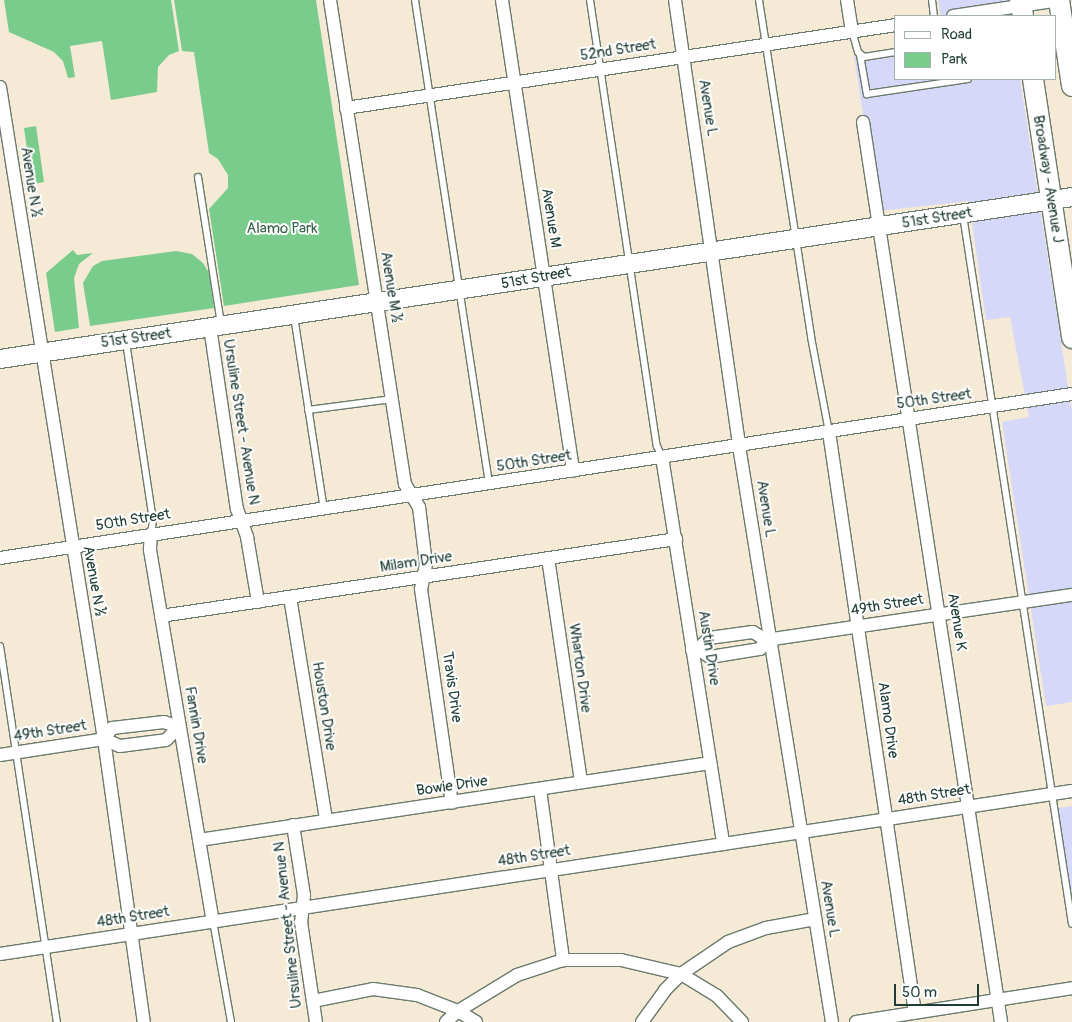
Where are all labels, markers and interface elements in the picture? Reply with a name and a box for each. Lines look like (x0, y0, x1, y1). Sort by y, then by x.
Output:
legend (894, 15, 1057, 80)
text: Road (941, 25, 972, 44)
street label: 52nd Street (579, 35, 657, 65)
text: Park (941, 50, 967, 69)
street label: Avenue L (695, 78, 721, 138)
street label: Broadway - Avenue J (1029, 114, 1067, 244)
street label: Avenue N ½ (17, 146, 45, 218)
street label: Avenue M (537, 187, 565, 249)
street label: 51st Street (901, 204, 973, 232)
park label: Alamo Park (246, 220, 318, 238)
street label: Avenue M ½ (377, 250, 405, 324)
street label: 51st Street (500, 263, 572, 293)
street label: 51st Street (100, 324, 172, 352)
street label: Ursuline Street - Avenue N (219, 338, 263, 506)
street label: 50th Street (895, 385, 973, 413)
street label: 50th Street (495, 446, 573, 476)
street label: Avenue L (753, 479, 779, 539)
street label: 50th Street (94, 505, 172, 535)
street label: Avenue N ½ (79, 545, 109, 617)
street label: Milam Drive (379, 547, 453, 577)
street label: 49th Street (849, 590, 925, 620)
street label: Avenue K (944, 592, 970, 652)
street label: Austin Drive (694, 609, 724, 687)
street label: Wharton Drive (565, 622, 595, 714)
street label: Travis Drive (438, 650, 466, 724)
street label: Houston Drive (308, 660, 340, 752)
street label: Alamo Drive (874, 681, 902, 759)
street label: Fannin Drive (180, 685, 212, 765)
street label: 49th Street (12, 716, 88, 746)
street label: Bowie Drive (415, 772, 489, 800)
street label: 48th Street (896, 780, 972, 810)
street label: Ursuline Street - Avenue N (270, 841, 306, 1009)
street label: 48th Street (496, 841, 572, 871)
street label: Avenue L (817, 879, 843, 939)
street label: 48th Street (95, 902, 171, 932)
scale bar (897, 974, 982, 1006)
text: 50 m (902, 983, 937, 1002)

